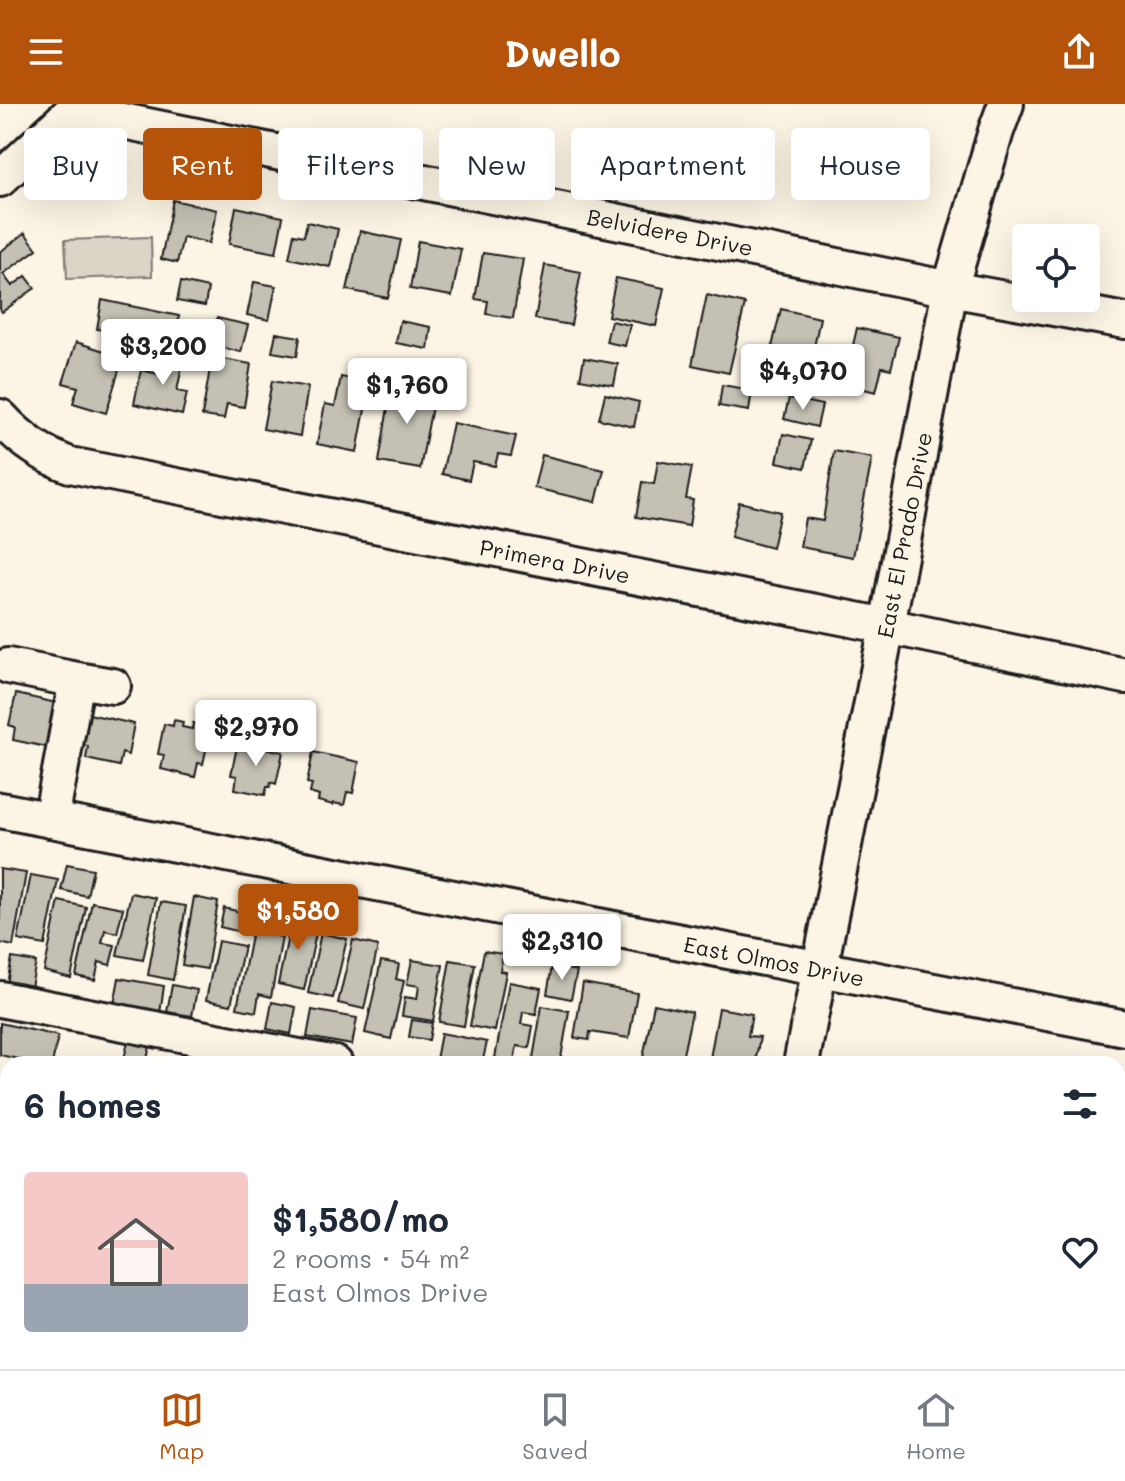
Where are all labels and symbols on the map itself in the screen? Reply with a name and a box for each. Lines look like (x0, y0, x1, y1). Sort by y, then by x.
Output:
street label: Belvidere Drive (584, 202, 756, 262)
pin: $3,200 (98, 319, 228, 387)
pin: $4,070 (738, 344, 868, 412)
pin: $1,760 (342, 358, 472, 426)
street label: East El Prado Drive (870, 430, 938, 640)
street label: Primera Drive (477, 532, 633, 590)
pin: $2,970 (191, 700, 321, 768)
pin: $1,580 (233, 884, 363, 952)
pin: $2,310 (497, 914, 627, 982)
street label: East Olmos Drive (681, 929, 867, 993)

